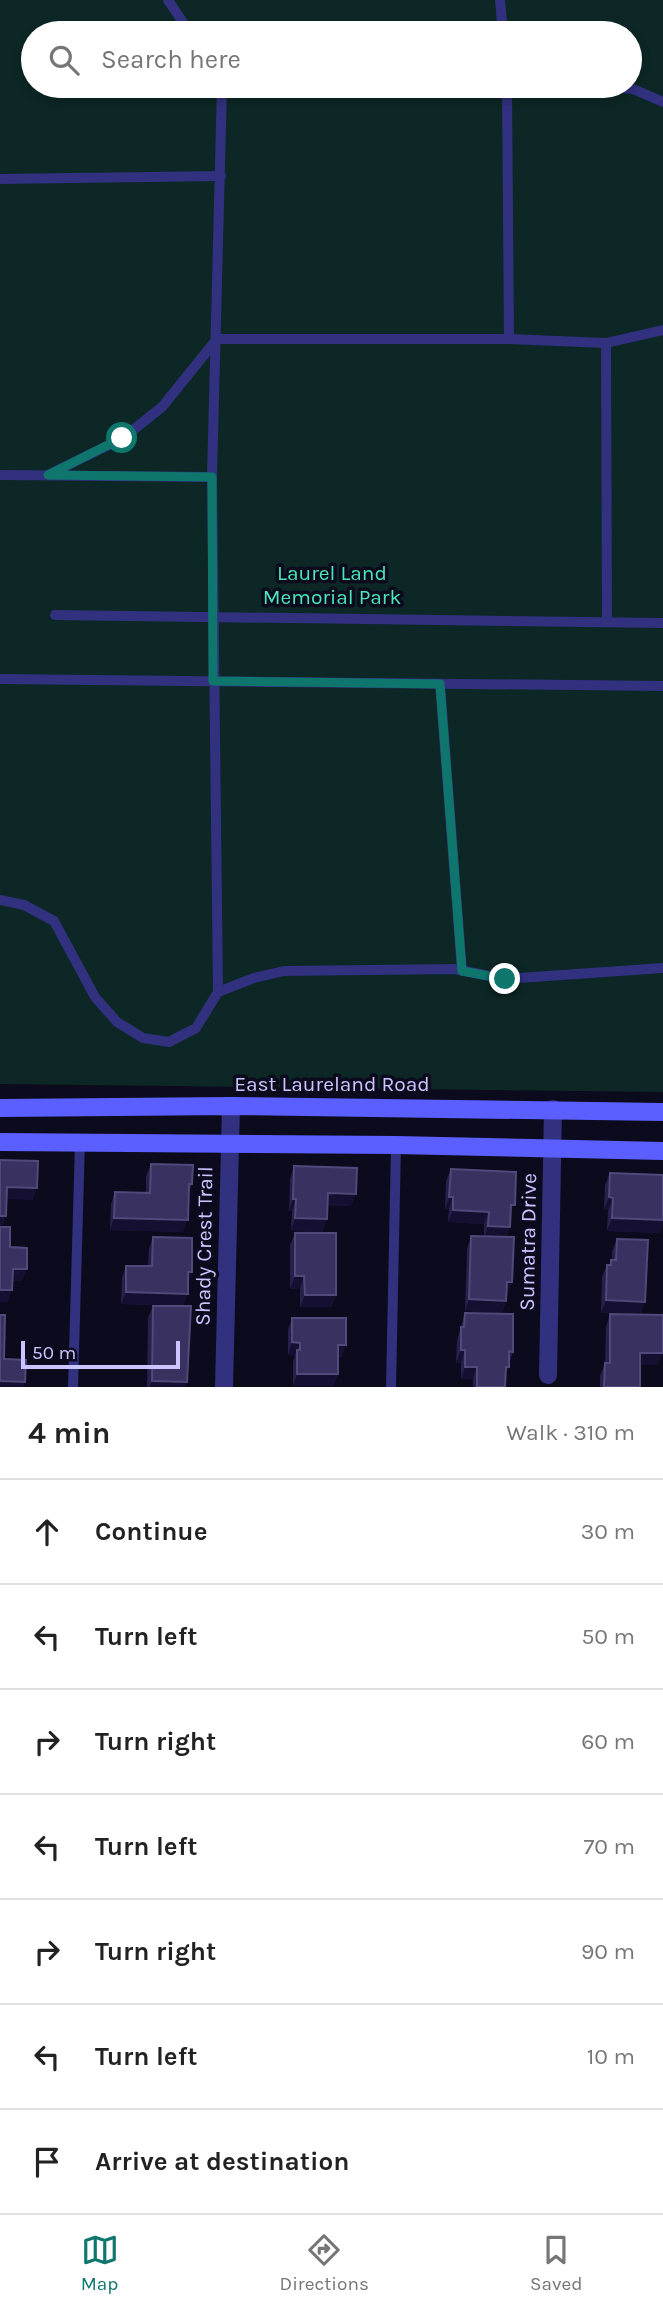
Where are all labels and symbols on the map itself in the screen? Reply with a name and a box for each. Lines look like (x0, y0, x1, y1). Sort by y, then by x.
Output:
route start (106, 422, 137, 453)
park label: Laurel Land Memorial Park (263, 561, 401, 609)
route end (489, 963, 520, 994)
street label: East Laureland Road (234, 1072, 430, 1096)
street label: Shady Crest Trail (191, 1166, 217, 1326)
street label: Sumatra Drive (515, 1173, 541, 1311)
scale bar (21, 1338, 180, 1370)

